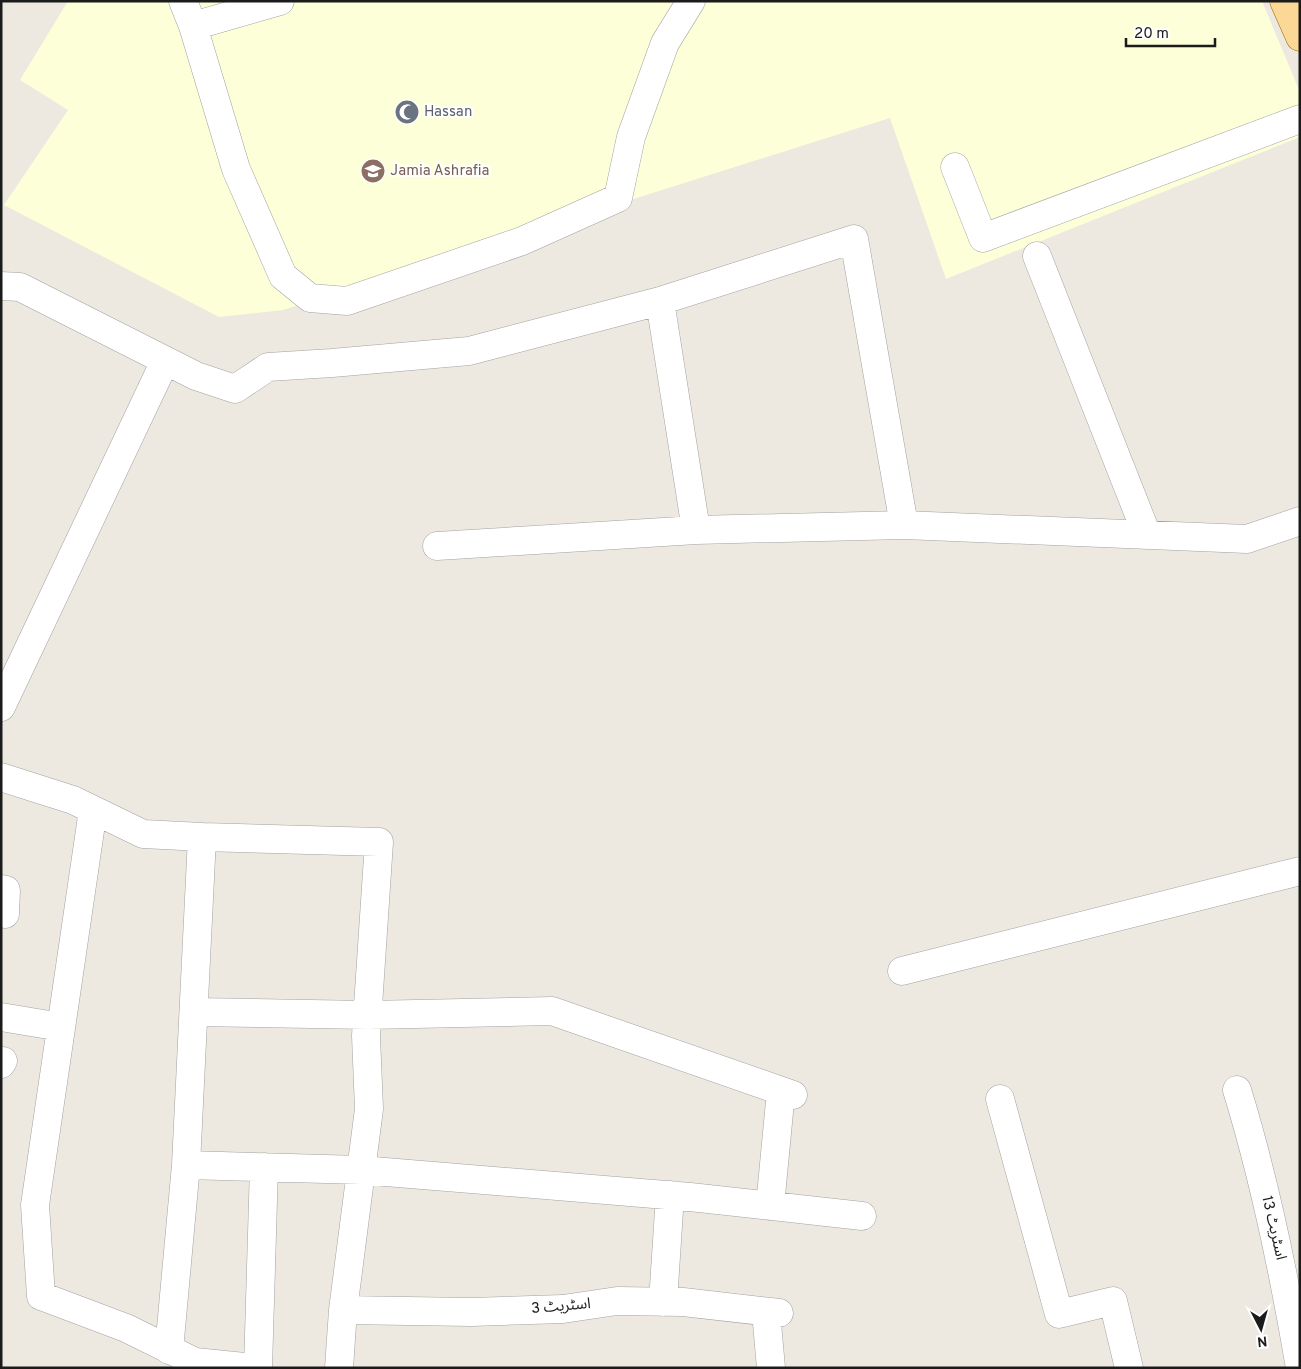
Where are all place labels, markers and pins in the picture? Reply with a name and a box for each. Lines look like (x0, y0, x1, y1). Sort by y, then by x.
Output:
mosque icon: Hassan (394, 99, 420, 125)
place label: Hassan (424, 103, 472, 122)
school or university icon: Jamia Ashrafia (360, 158, 386, 184)
place label: Jamia Ashrafia (390, 162, 490, 181)

